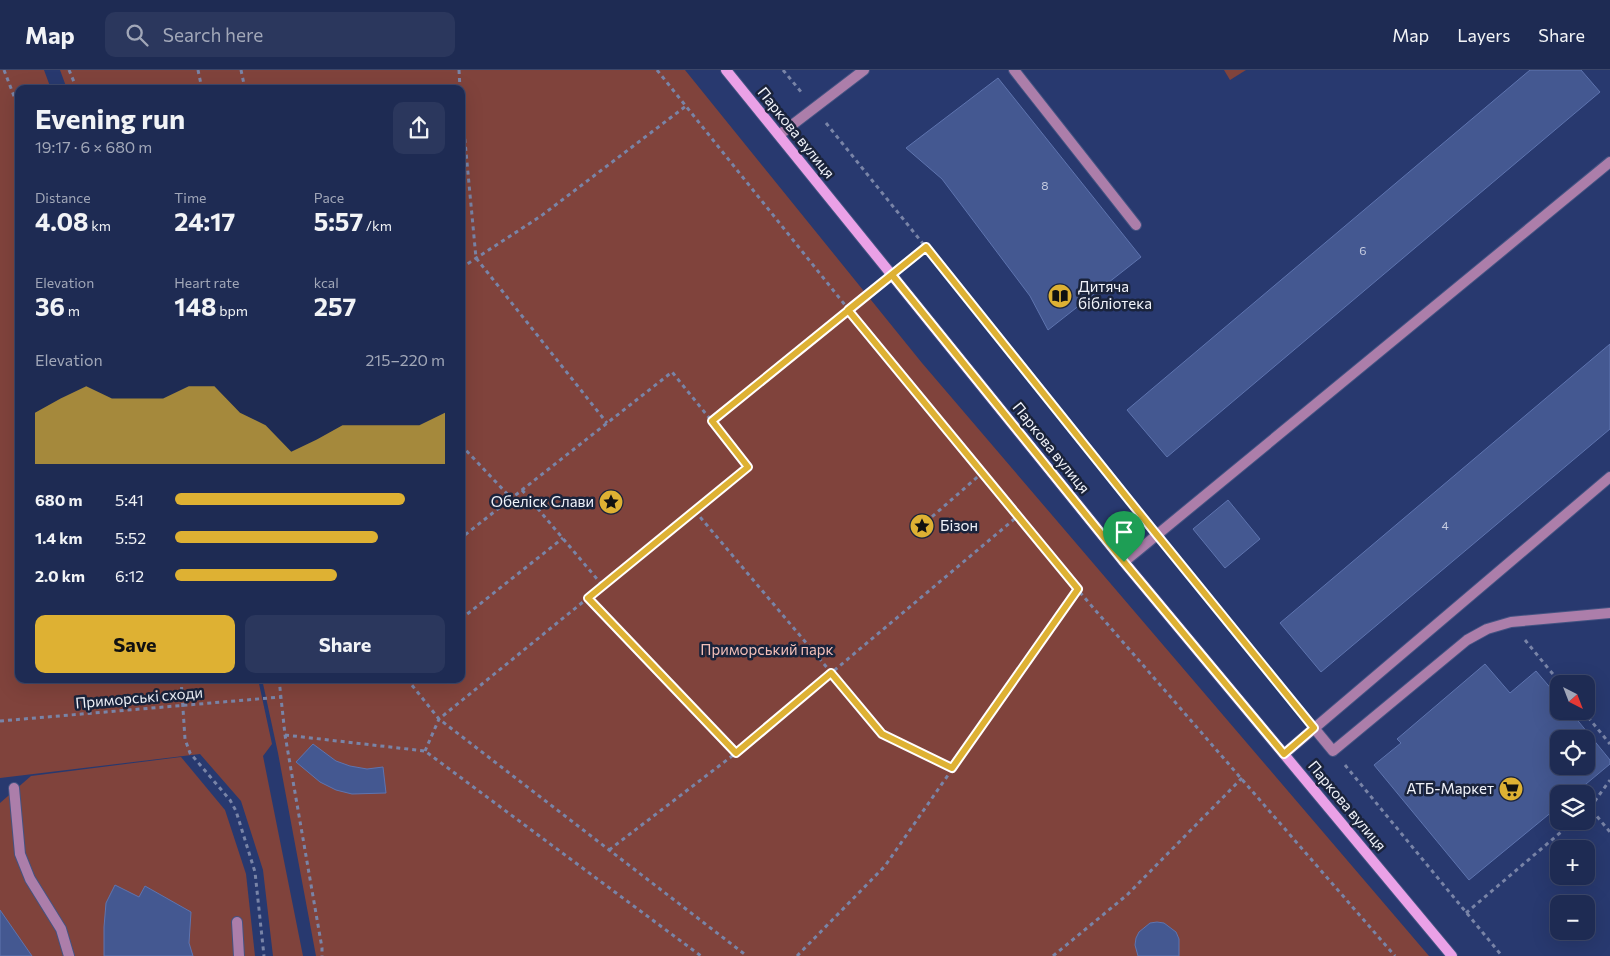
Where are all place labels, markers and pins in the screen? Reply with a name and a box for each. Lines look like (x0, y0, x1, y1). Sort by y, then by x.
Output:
place label: Дитяча бібліотека (1078, 277, 1152, 312)
library icon: Дитяча бібліотека (1047, 283, 1073, 309)
place icon: Обеліск Cлави (598, 489, 624, 515)
place label: Обеліск Cлави (491, 492, 594, 510)
pin (1103, 511, 1145, 562)
place icon: Бізон (909, 513, 935, 539)
place label: Бізон (940, 516, 978, 534)
supermarket icon: АТБ-Маркет (1498, 776, 1524, 802)
place label: АТБ-Маркет (1406, 779, 1494, 797)

